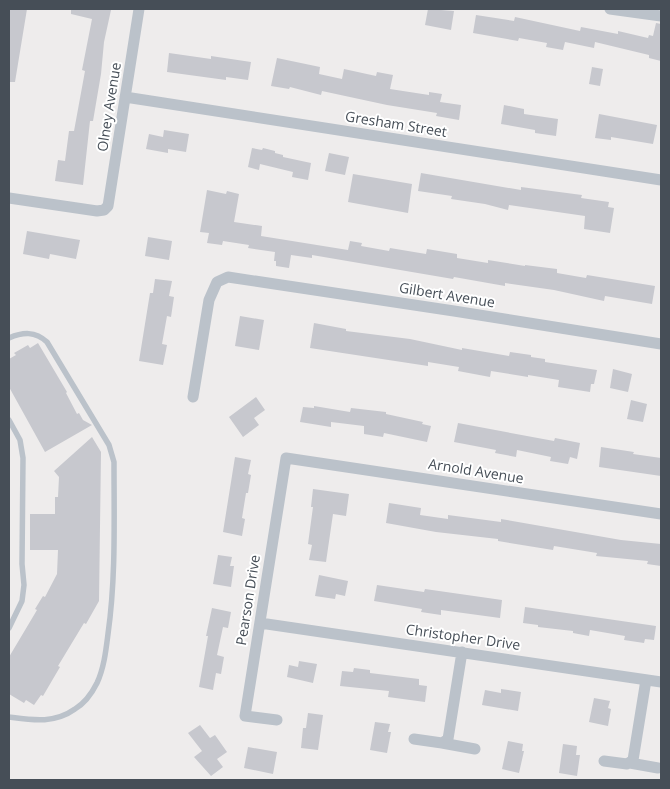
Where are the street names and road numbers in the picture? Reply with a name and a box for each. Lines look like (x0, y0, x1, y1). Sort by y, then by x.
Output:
street label: Olney Avenue (92, 61, 125, 153)
street label: Gresham Street (344, 106, 448, 141)
street label: Gilbert Avenue (398, 278, 496, 311)
street label: Arnold Avenue (427, 454, 525, 487)
street label: Pearson Drive (231, 553, 264, 647)
street label: Christopher Drive (405, 619, 522, 654)

